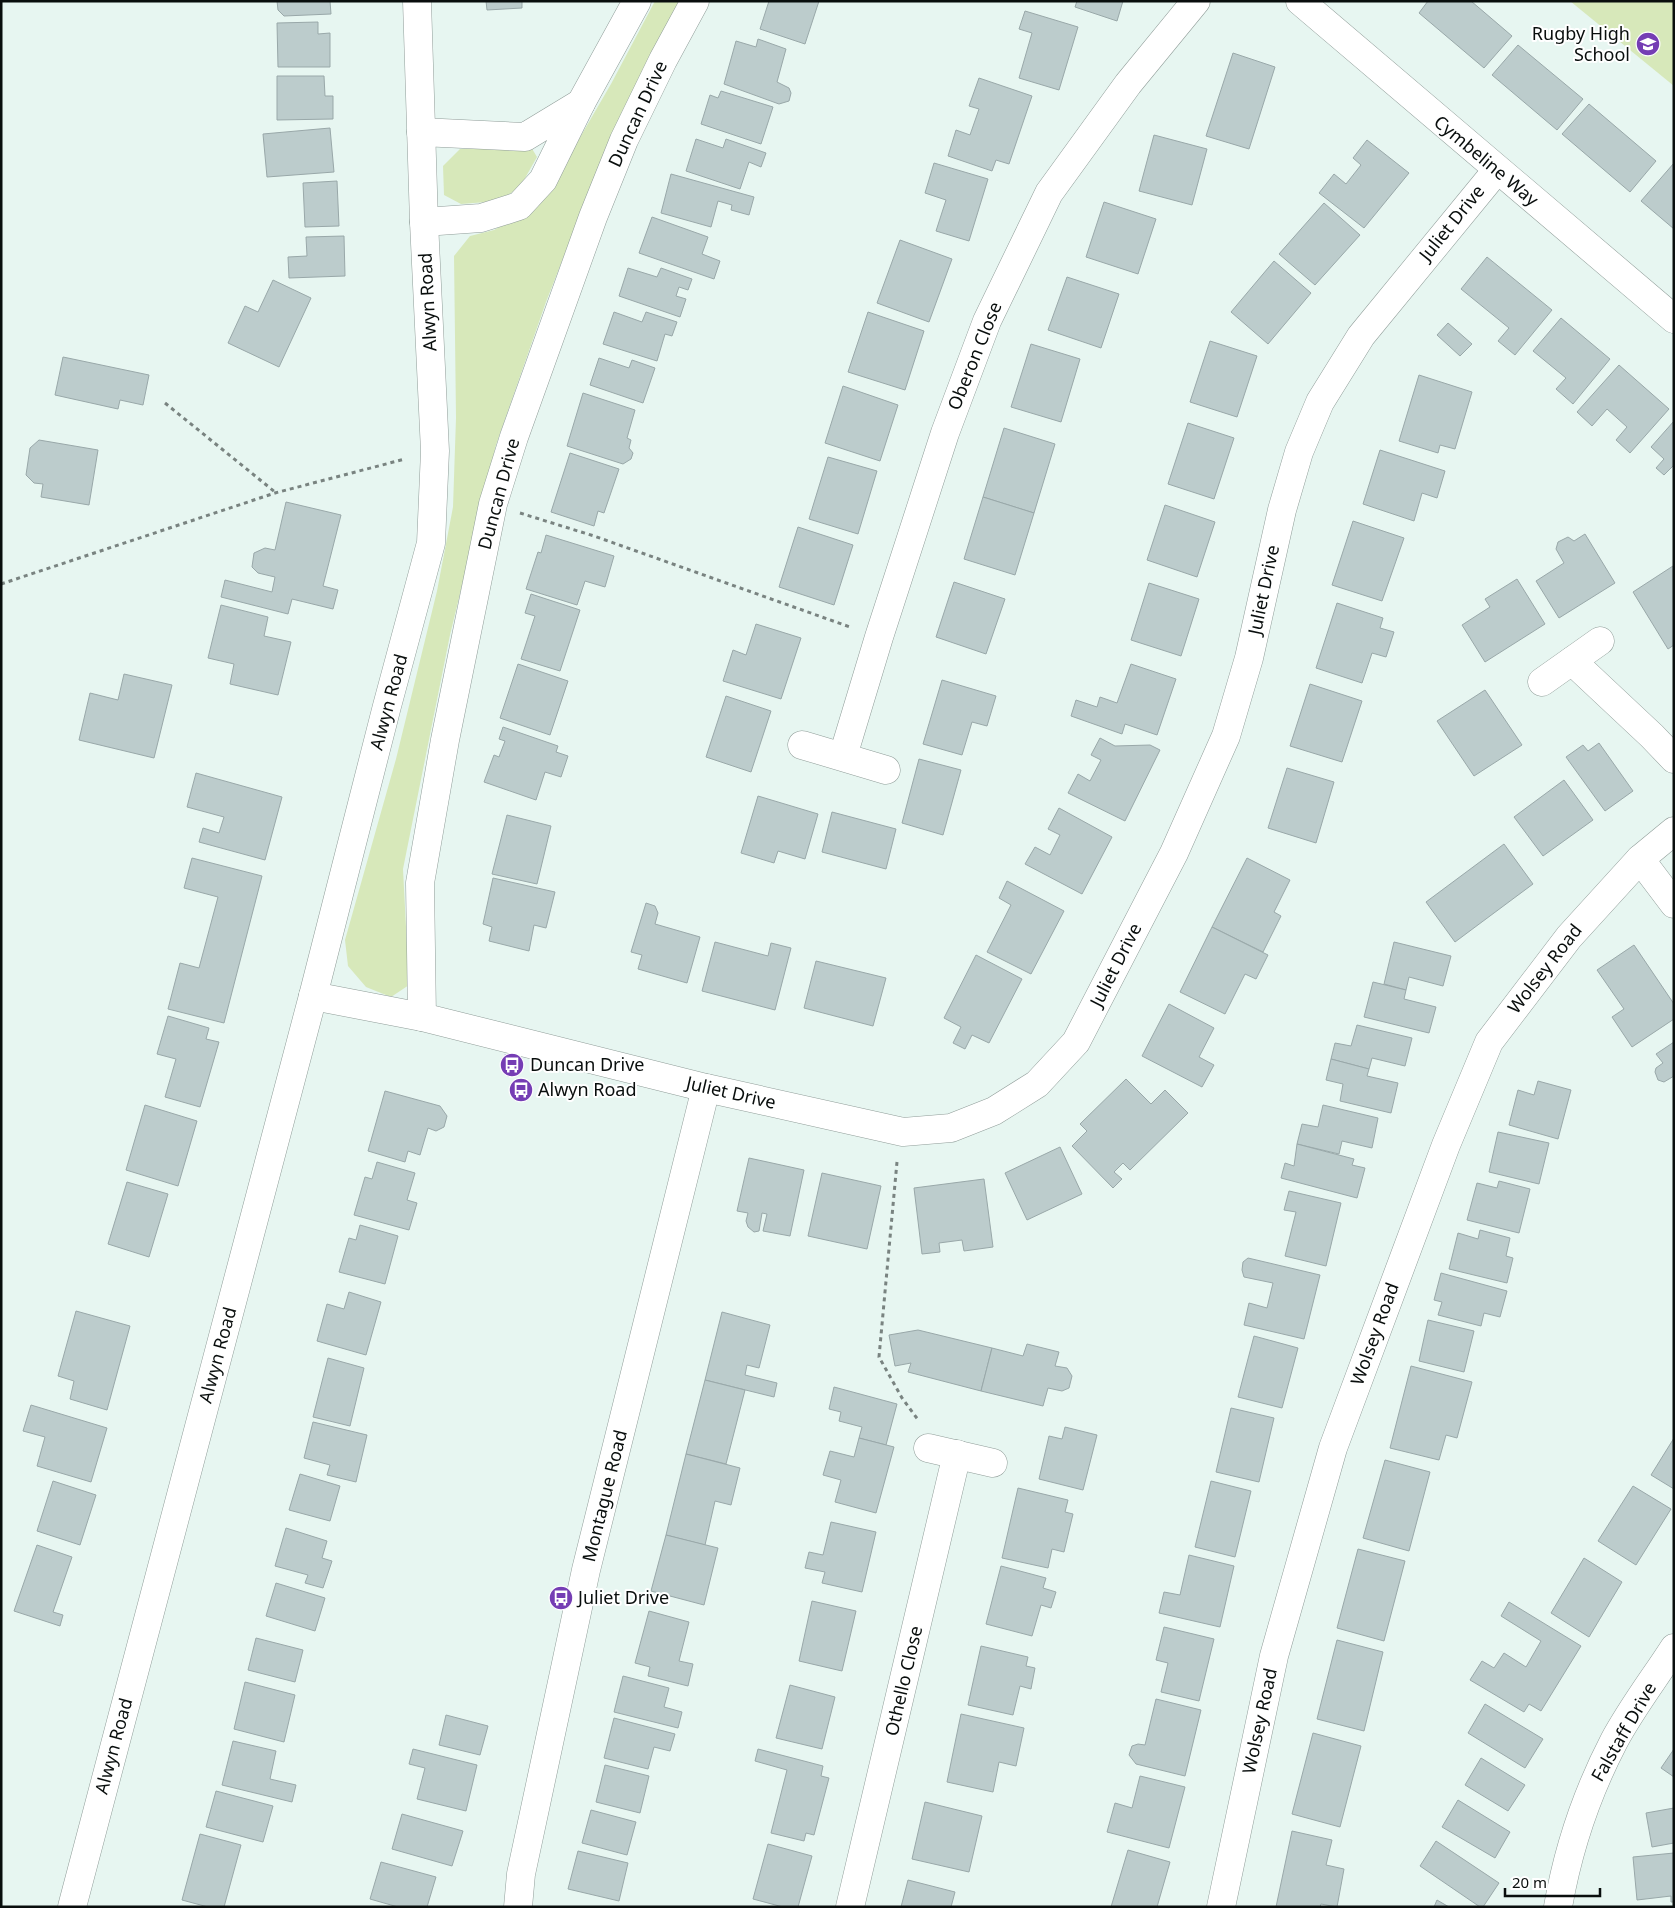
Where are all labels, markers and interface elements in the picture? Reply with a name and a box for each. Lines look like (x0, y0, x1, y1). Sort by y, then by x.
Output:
place label: Rugby High School (1532, 21, 1630, 66)
school or university icon: Rugby High School (1635, 31, 1661, 57)
street label: Duncan Drive (602, 57, 672, 171)
street label: Cymbeline Way (1429, 109, 1545, 212)
street label: Juliet Drive (1412, 179, 1489, 267)
street label: Alwyn Road (412, 252, 442, 352)
street label: Oberon Close (941, 298, 1007, 413)
street label: Duncan Drive (472, 435, 524, 552)
street label: Juliet Drive (1241, 543, 1284, 639)
street label: Alwyn Road (364, 651, 412, 752)
street label: Juliet Drive (1083, 918, 1146, 1012)
street label: Wolsey Road (1502, 919, 1587, 1018)
bus stop icon: Duncan Drive (499, 1052, 525, 1078)
place label: Duncan Drive (530, 1052, 644, 1076)
street label: Juliet Drive (682, 1070, 778, 1114)
bus stop icon: Alwyn Road (508, 1077, 534, 1103)
place label: Alwyn Road (538, 1077, 637, 1101)
street label: Wolsey Road (1344, 1279, 1404, 1388)
street label: Alwyn Road (193, 1304, 241, 1405)
street label: Montague Road (576, 1427, 632, 1564)
bus stop icon: Juliet Drive (548, 1585, 574, 1611)
place label: Juliet Drive (576, 1585, 669, 1609)
street label: Othello Close (879, 1623, 927, 1738)
street label: Wolsey Road (1236, 1666, 1282, 1776)
street label: Falstaff Drive (1585, 1677, 1661, 1786)
street label: Alwyn Road (89, 1695, 137, 1796)
scale bar (1505, 1866, 1600, 1898)
text: 20 m (1512, 1872, 1547, 1892)

